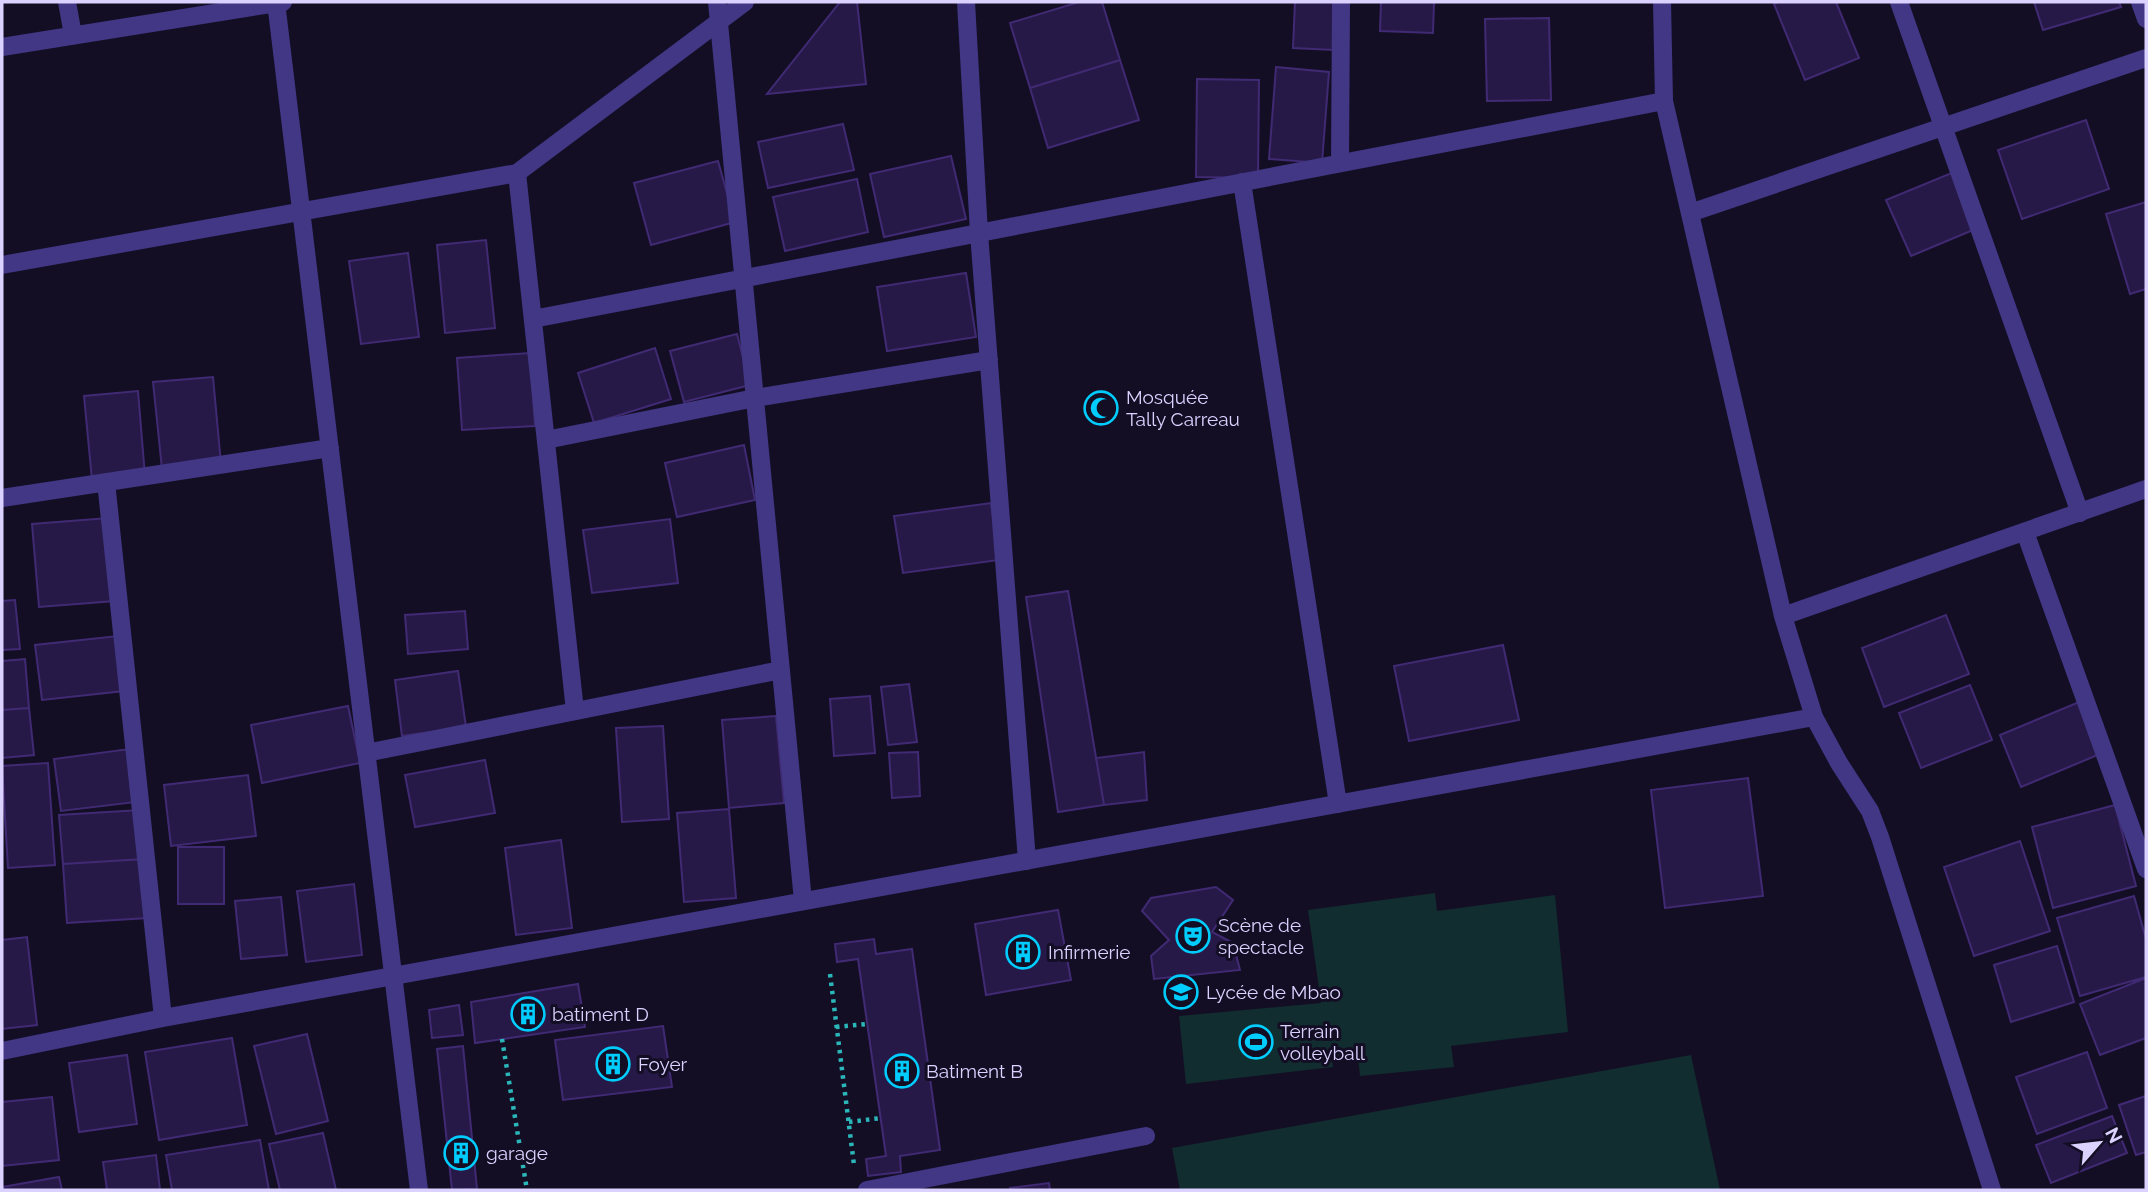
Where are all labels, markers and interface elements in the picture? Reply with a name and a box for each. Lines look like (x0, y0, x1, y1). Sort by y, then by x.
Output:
place label: Mosquée Tally Carreau (1126, 386, 1240, 430)
mosque icon: Mosquée Tally Carreau (1082, 389, 1120, 427)
place label: Scène de spectacle (1218, 914, 1304, 958)
theatre icon: Scène de spectacle (1174, 917, 1212, 955)
building icon: Infirmerie (1004, 933, 1042, 971)
place label: Infirmerie (1048, 941, 1131, 963)
school or university icon: Lycée de Mbao (1162, 973, 1200, 1011)
place label: Lycée de Mbao (1206, 981, 1341, 1003)
building icon: batiment D (509, 995, 547, 1033)
place label: batiment D (552, 1003, 649, 1025)
place label: Terrain volleyball (1280, 1020, 1366, 1064)
sports icon: Terrain volleyball (1237, 1023, 1275, 1061)
building icon: Foyer (594, 1045, 632, 1083)
building icon: Batiment B (883, 1052, 921, 1090)
place label: Foyer (638, 1053, 688, 1075)
place label: Batiment B (926, 1060, 1023, 1082)
north arrow (2064, 1108, 2134, 1178)
text: N (2101, 1123, 2127, 1147)
building icon: garage (442, 1134, 480, 1172)
place label: garage (486, 1142, 548, 1164)

